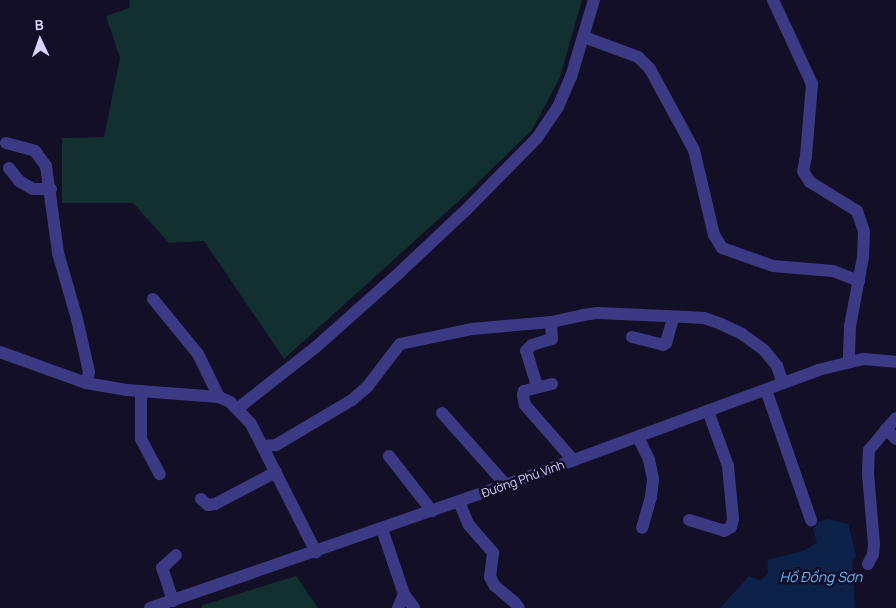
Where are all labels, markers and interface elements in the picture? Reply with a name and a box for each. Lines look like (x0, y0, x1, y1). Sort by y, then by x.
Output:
north arrow (15, 15, 65, 65)
text: B (34, 15, 44, 34)
street label: Đường Phú Vinh (480, 457, 566, 501)
water label: Hồ Đồng Sơn (780, 569, 862, 585)

